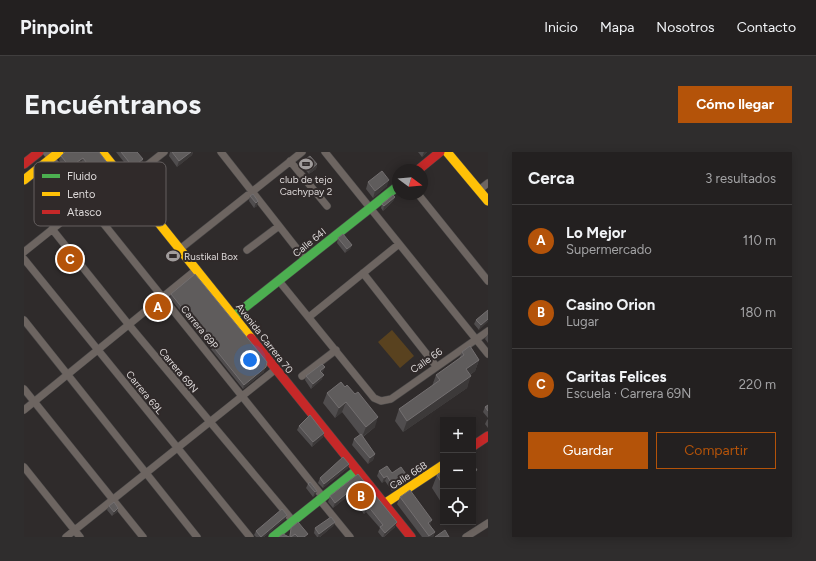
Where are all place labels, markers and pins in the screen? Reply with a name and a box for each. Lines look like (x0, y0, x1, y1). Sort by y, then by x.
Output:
sports icon: club de tejo Cachypay 2 (298, 156, 314, 172)
place label: club de tejo Cachypay 2 (279, 173, 333, 198)
pin: C (57, 244, 83, 274)
sports icon: Rustikal Box (165, 248, 181, 264)
place label: Rustikal Box (184, 250, 238, 263)
pin: A (145, 292, 171, 322)
pin: B (348, 481, 374, 511)

